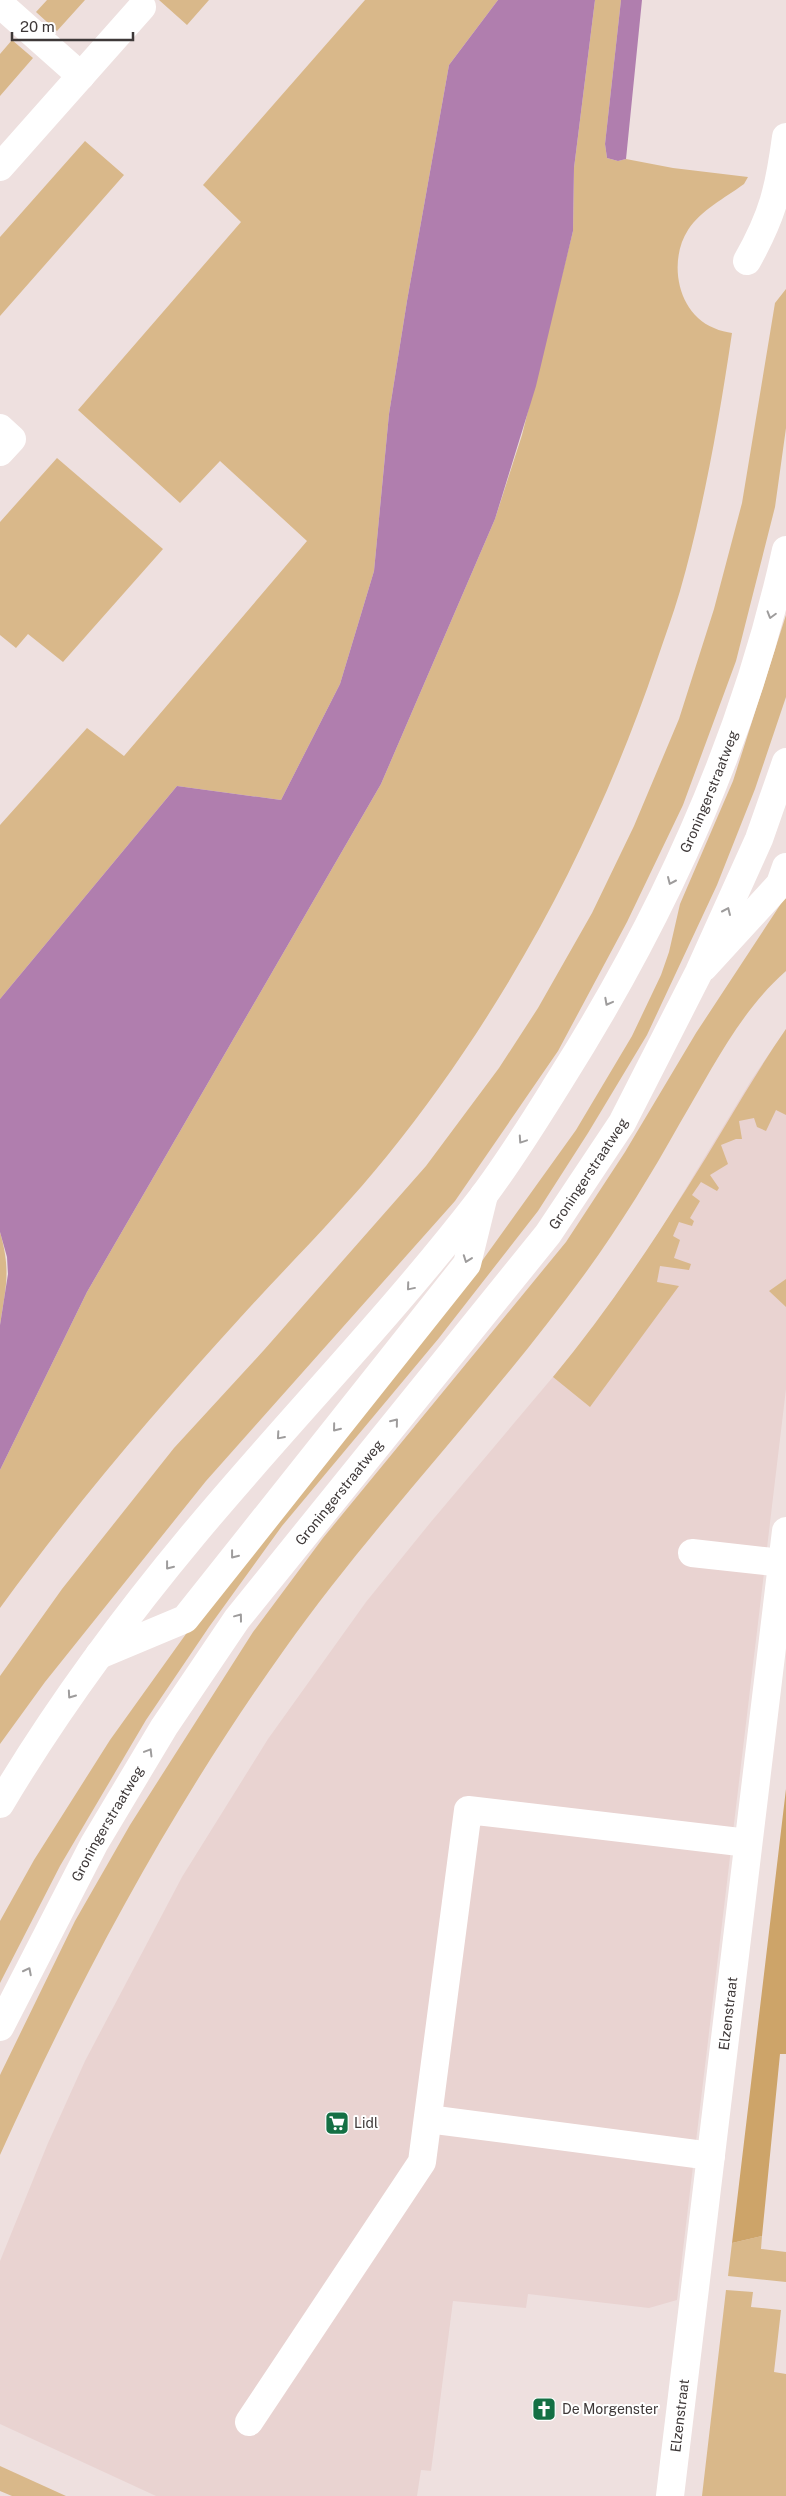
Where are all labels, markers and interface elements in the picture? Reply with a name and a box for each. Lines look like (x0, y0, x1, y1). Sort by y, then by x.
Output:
scale bar (12, 10, 134, 42)
text: 20 m (20, 18, 55, 35)
one-way arrow (767, 610, 777, 618)
street label: Groningerstraatweg (677, 728, 741, 855)
one-way arrow (666, 876, 677, 885)
one-way arrow (720, 907, 731, 916)
one-way arrow (604, 997, 614, 1006)
street label: Groningerstraatweg (545, 1115, 631, 1232)
one-way arrow (518, 1135, 528, 1144)
one-way arrow (463, 1254, 473, 1263)
one-way arrow (406, 1282, 415, 1291)
one-way arrow (390, 1419, 398, 1428)
one-way arrow (333, 1422, 341, 1431)
one-way arrow (277, 1431, 286, 1440)
street label: Groningerstraatweg (292, 1436, 387, 1548)
one-way arrow (232, 1549, 240, 1558)
one-way arrow (166, 1560, 175, 1570)
one-way arrow (233, 1614, 241, 1623)
one-way arrow (68, 1689, 77, 1699)
one-way arrow (142, 1749, 152, 1758)
street label: Groningerstraatweg (68, 1763, 147, 1884)
one-way arrow (22, 1967, 32, 1976)
street label: Elzenstraat (716, 1976, 740, 2051)
supermarket icon: Lidl (324, 2110, 350, 2136)
place label: Lidl (354, 2115, 378, 2131)
street label: Elzenstraat (667, 2378, 692, 2453)
church icon: De Morgenster (531, 2396, 557, 2422)
place label: De Morgenster (562, 2401, 658, 2417)

